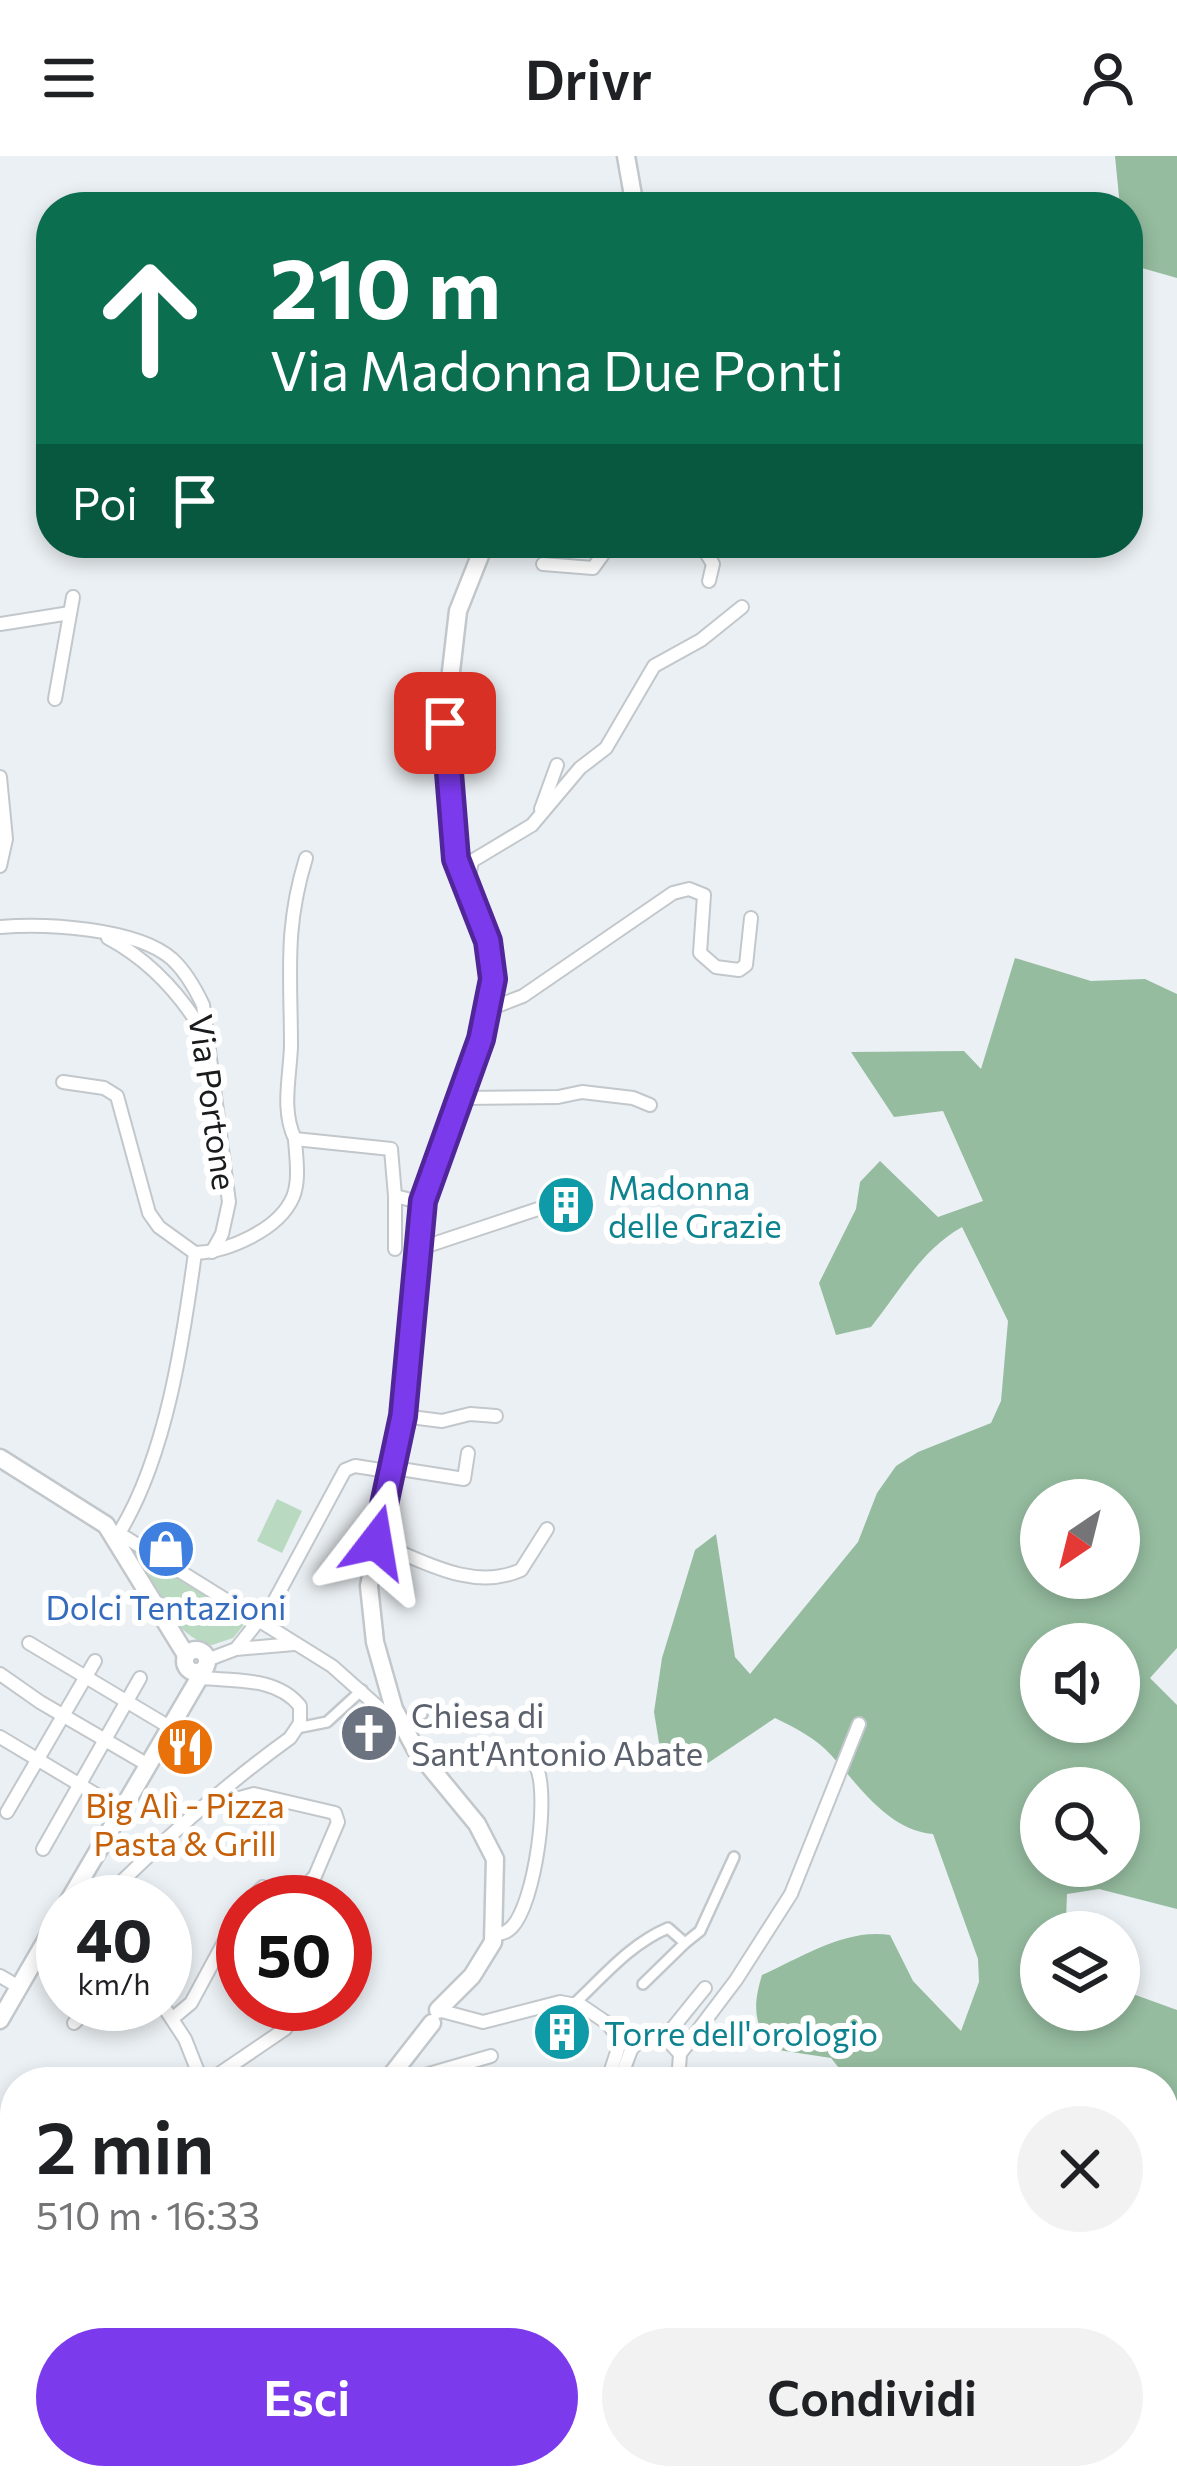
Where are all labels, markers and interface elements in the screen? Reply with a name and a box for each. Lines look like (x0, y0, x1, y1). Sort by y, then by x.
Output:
icon: menu (36, 45, 102, 111)
text: Drivr (525, 45, 652, 111)
icon: person (1075, 45, 1141, 111)
text: 210 m (270, 234, 501, 336)
icon: ahead (72, 240, 228, 396)
text: Via Madonna Due Ponti (270, 336, 844, 402)
icon: arrive (162, 468, 228, 534)
text: Poi (72, 474, 138, 529)
pin (394, 672, 496, 774)
icon: arrive (412, 690, 478, 756)
street label: Via Portone (181, 1011, 247, 1193)
place label: Madonna delle Grazie (608, 1166, 782, 1245)
building icon: Madonna delle Grazie (535, 1174, 597, 1236)
position arrow (313, 1479, 439, 1605)
north arrow (1020, 1479, 1140, 1599)
map controls (1020, 1479, 1140, 2031)
shop icon: Dolci Tentazioni (135, 1518, 197, 1580)
place label: Dolci Tentazioni (45, 1586, 287, 1627)
button: sound (1020, 1623, 1140, 1743)
place label: Chiesa di Sant'Antonio Abate (411, 1694, 703, 1773)
church icon: Chiesa di Sant'Antonio Abate (338, 1702, 400, 1764)
restaurant icon: Big Alì - Pizza Pasta & Grill (154, 1716, 216, 1778)
button: search (1020, 1767, 1140, 1887)
place label: Big Alì - Pizza Pasta & Grill (85, 1784, 285, 1863)
speed limit sign: 50 (216, 1875, 372, 2031)
text: 40 (76, 1901, 152, 1974)
button: layers (1020, 1911, 1140, 2031)
text: km/h (78, 1964, 150, 2001)
building icon: Torre dell'orologio (531, 2001, 593, 2063)
place label: Torre dell'orologio (604, 2012, 878, 2053)
text: 2 min (36, 2101, 214, 2189)
button: close (1017, 2106, 1143, 2232)
text: 510 m · 16:33 (36, 2190, 260, 2238)
button: Esci (36, 2328, 578, 2466)
button: Condividi (602, 2328, 1143, 2466)

